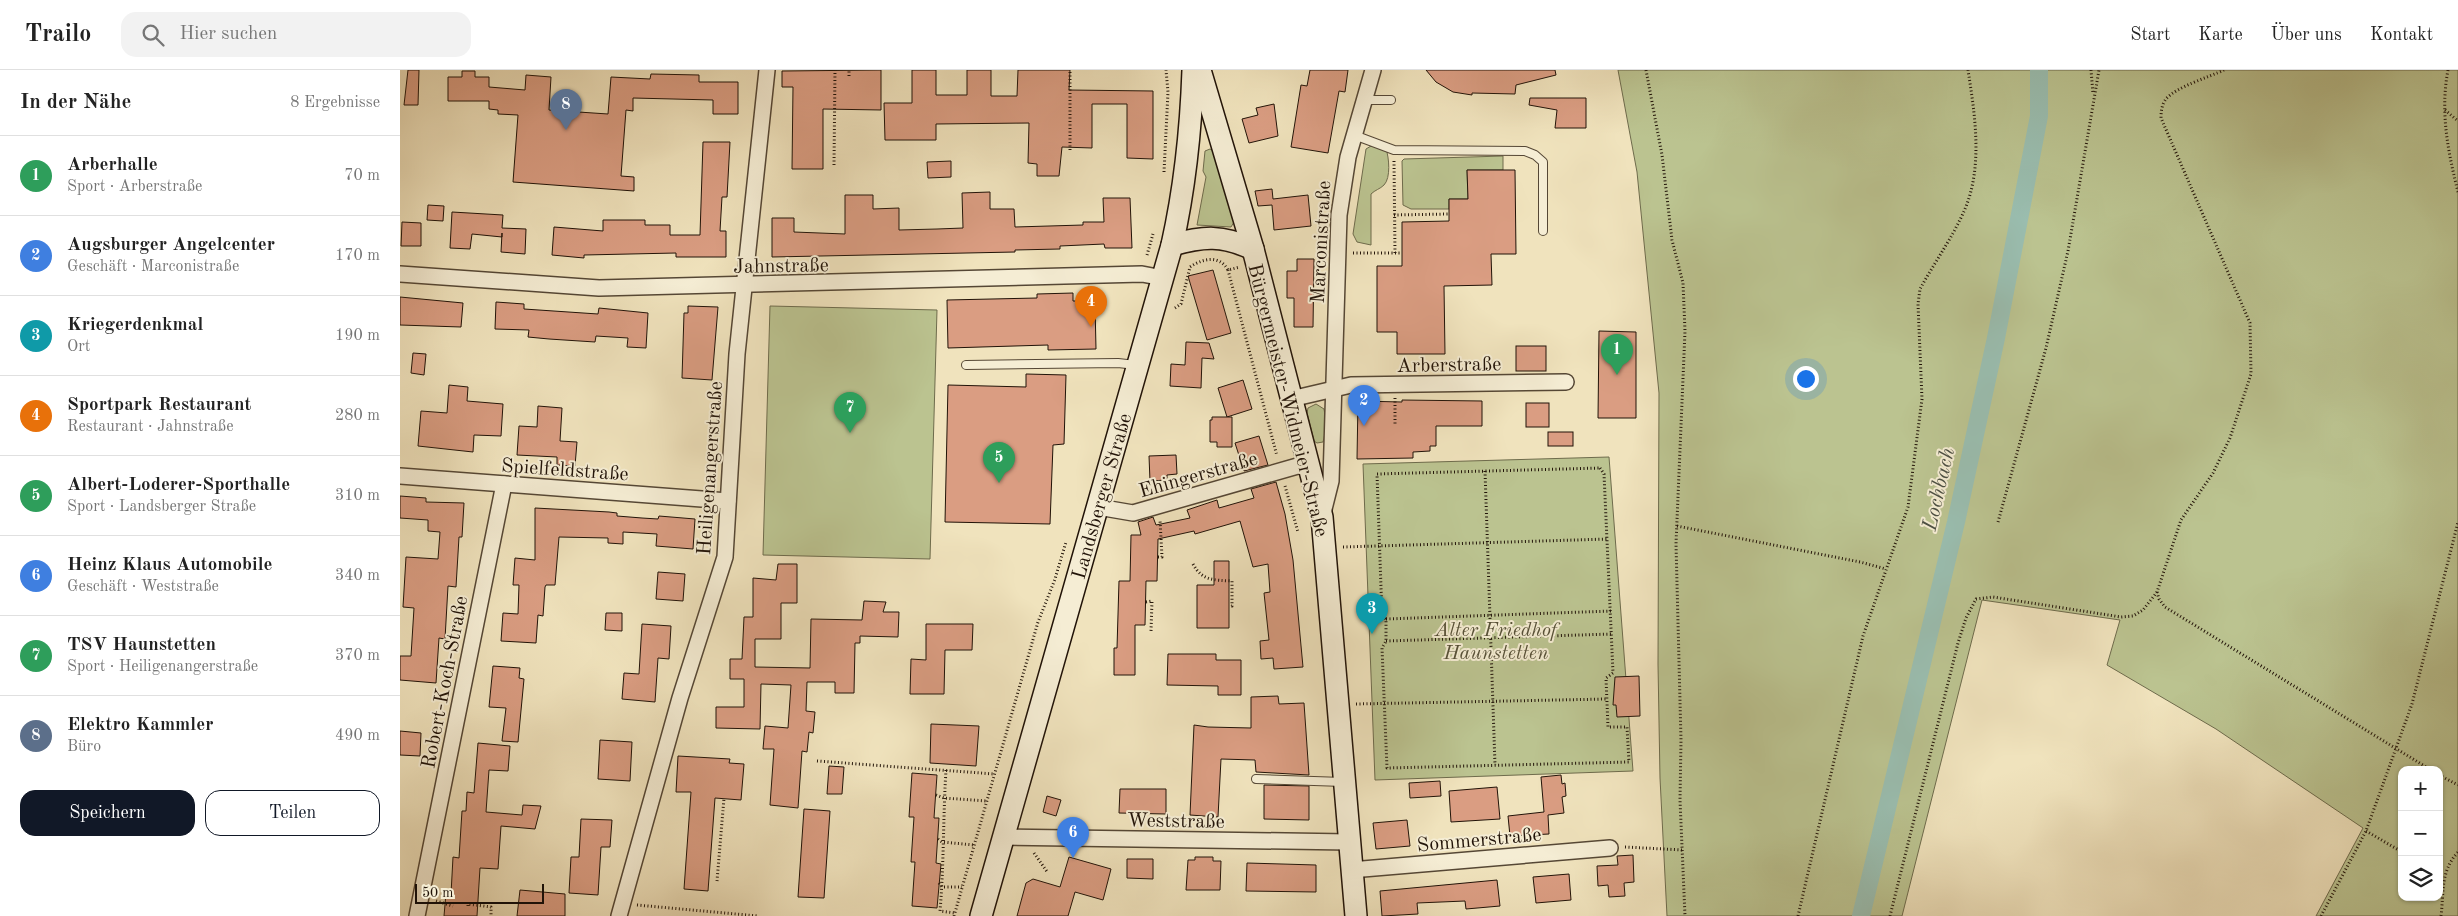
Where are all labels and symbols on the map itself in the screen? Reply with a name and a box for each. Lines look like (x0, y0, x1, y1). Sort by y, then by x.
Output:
pin: 8 (550, 89, 582, 130)
street label: Marconistraße (1309, 180, 1335, 304)
street label: Jahnstraße (733, 256, 829, 278)
street label: Bürgermeister-Widmeier-Straße (1243, 262, 1331, 539)
pin: 4 (1075, 286, 1107, 327)
pin: 1 (1601, 334, 1633, 375)
street label: Arberstraße (1397, 355, 1502, 377)
your location (1793, 366, 1819, 392)
street label: Heiligenangerstraße (695, 380, 727, 556)
pin: 2 (1348, 385, 1380, 426)
pin: 7 (834, 392, 866, 433)
street label: Landsberger Straße (1070, 411, 1136, 582)
pin: 5 (983, 442, 1015, 483)
water label: Lochbach (1919, 446, 1959, 534)
street label: Ehingerstraße (1137, 449, 1260, 502)
street label: Spielfeldstraße (500, 457, 629, 485)
pin: 3 (1356, 593, 1388, 634)
street label: Robert-Koch-Straße (419, 594, 473, 770)
park label: Alter Friedhof Haunstetten (1434, 621, 1561, 664)
street label: Weststraße (1127, 811, 1225, 833)
pin: 6 (1057, 817, 1089, 858)
street label: Sommerstraße (1416, 826, 1542, 856)
scale bar (415, 881, 544, 904)

